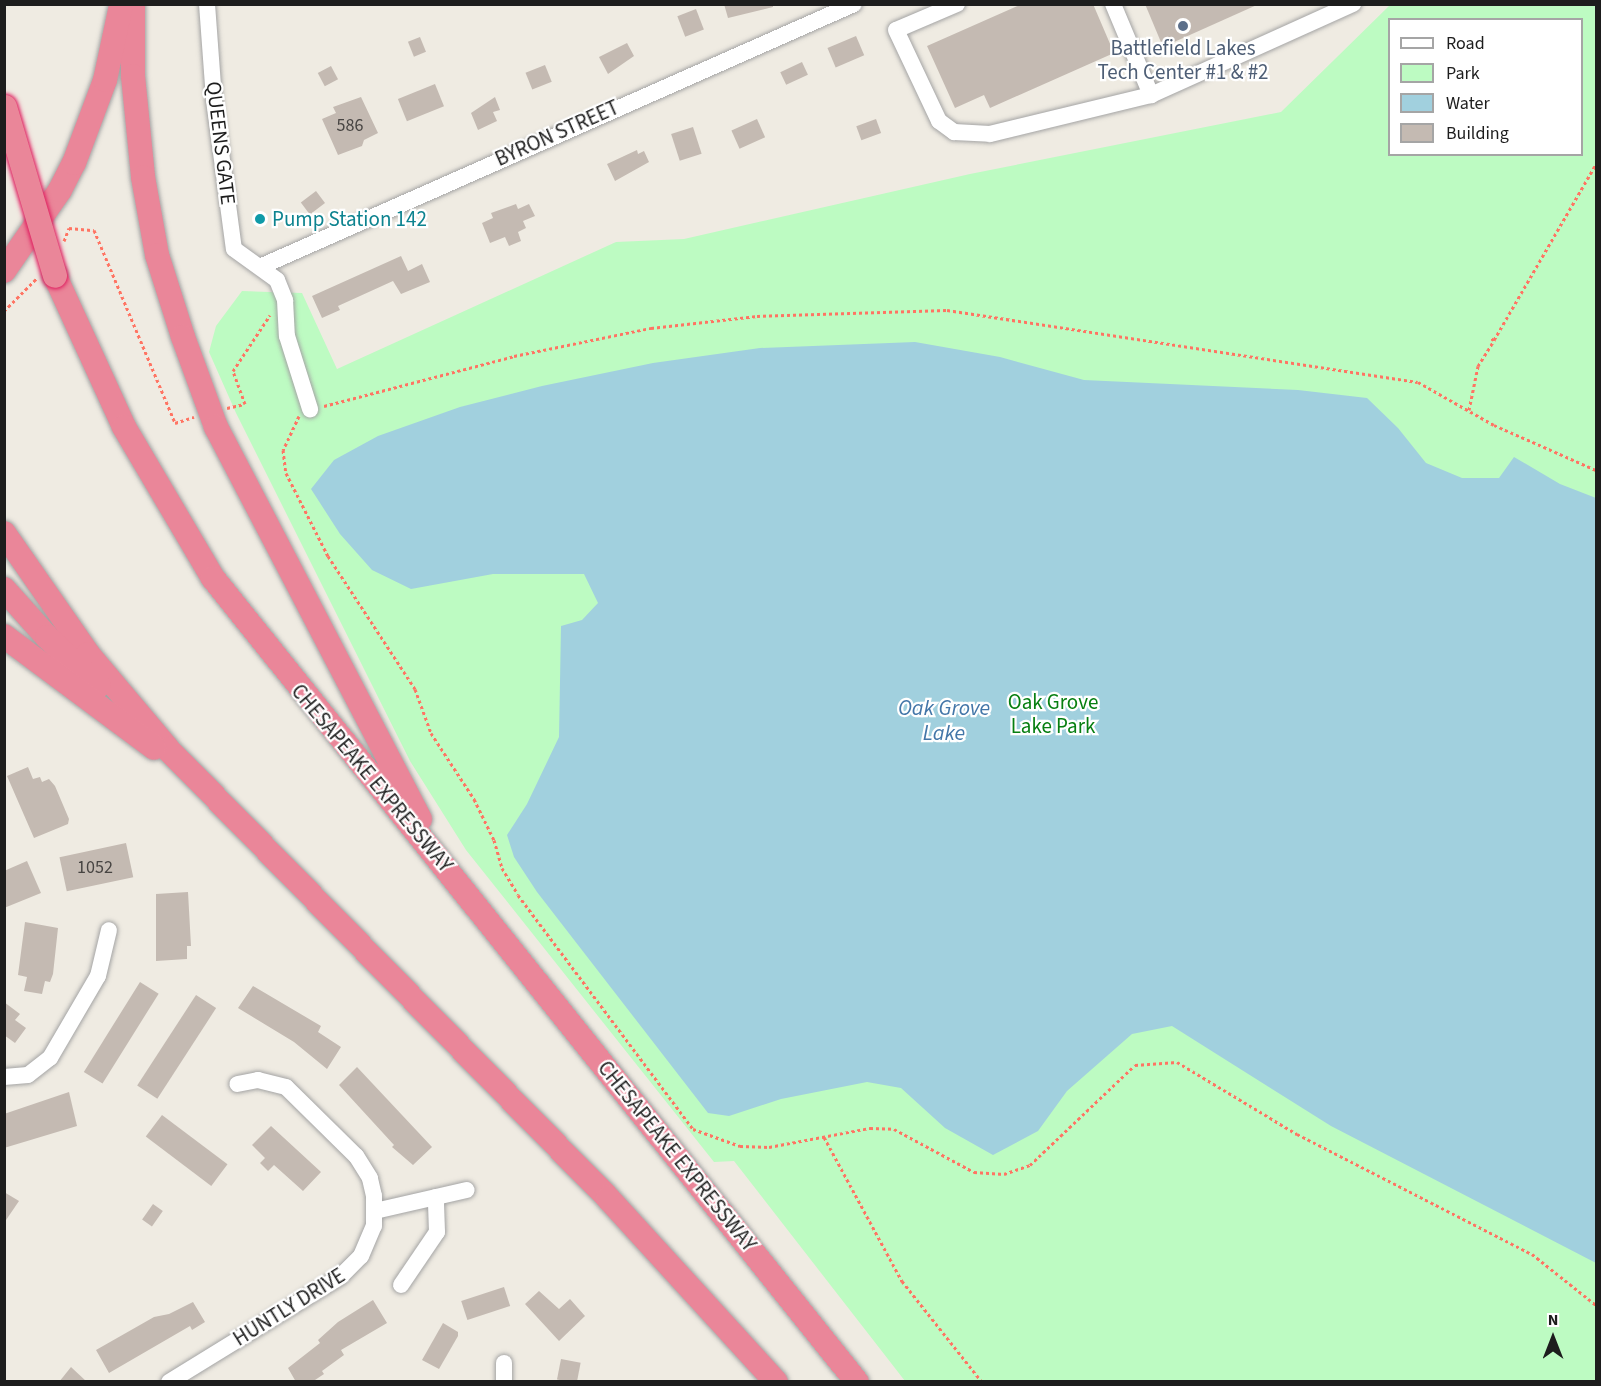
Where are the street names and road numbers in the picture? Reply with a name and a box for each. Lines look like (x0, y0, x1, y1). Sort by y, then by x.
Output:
street label: QUEENS GATE (201, 80, 241, 206)
street label: BYRON STREET (491, 94, 623, 172)
street label: CHESAPEAKE EXPRESSWAY (286, 679, 458, 877)
street label: CHESAPEAKE EXPRESSWAY (592, 1056, 762, 1256)
street label: HUNTLY DRIVE (228, 1263, 350, 1351)

